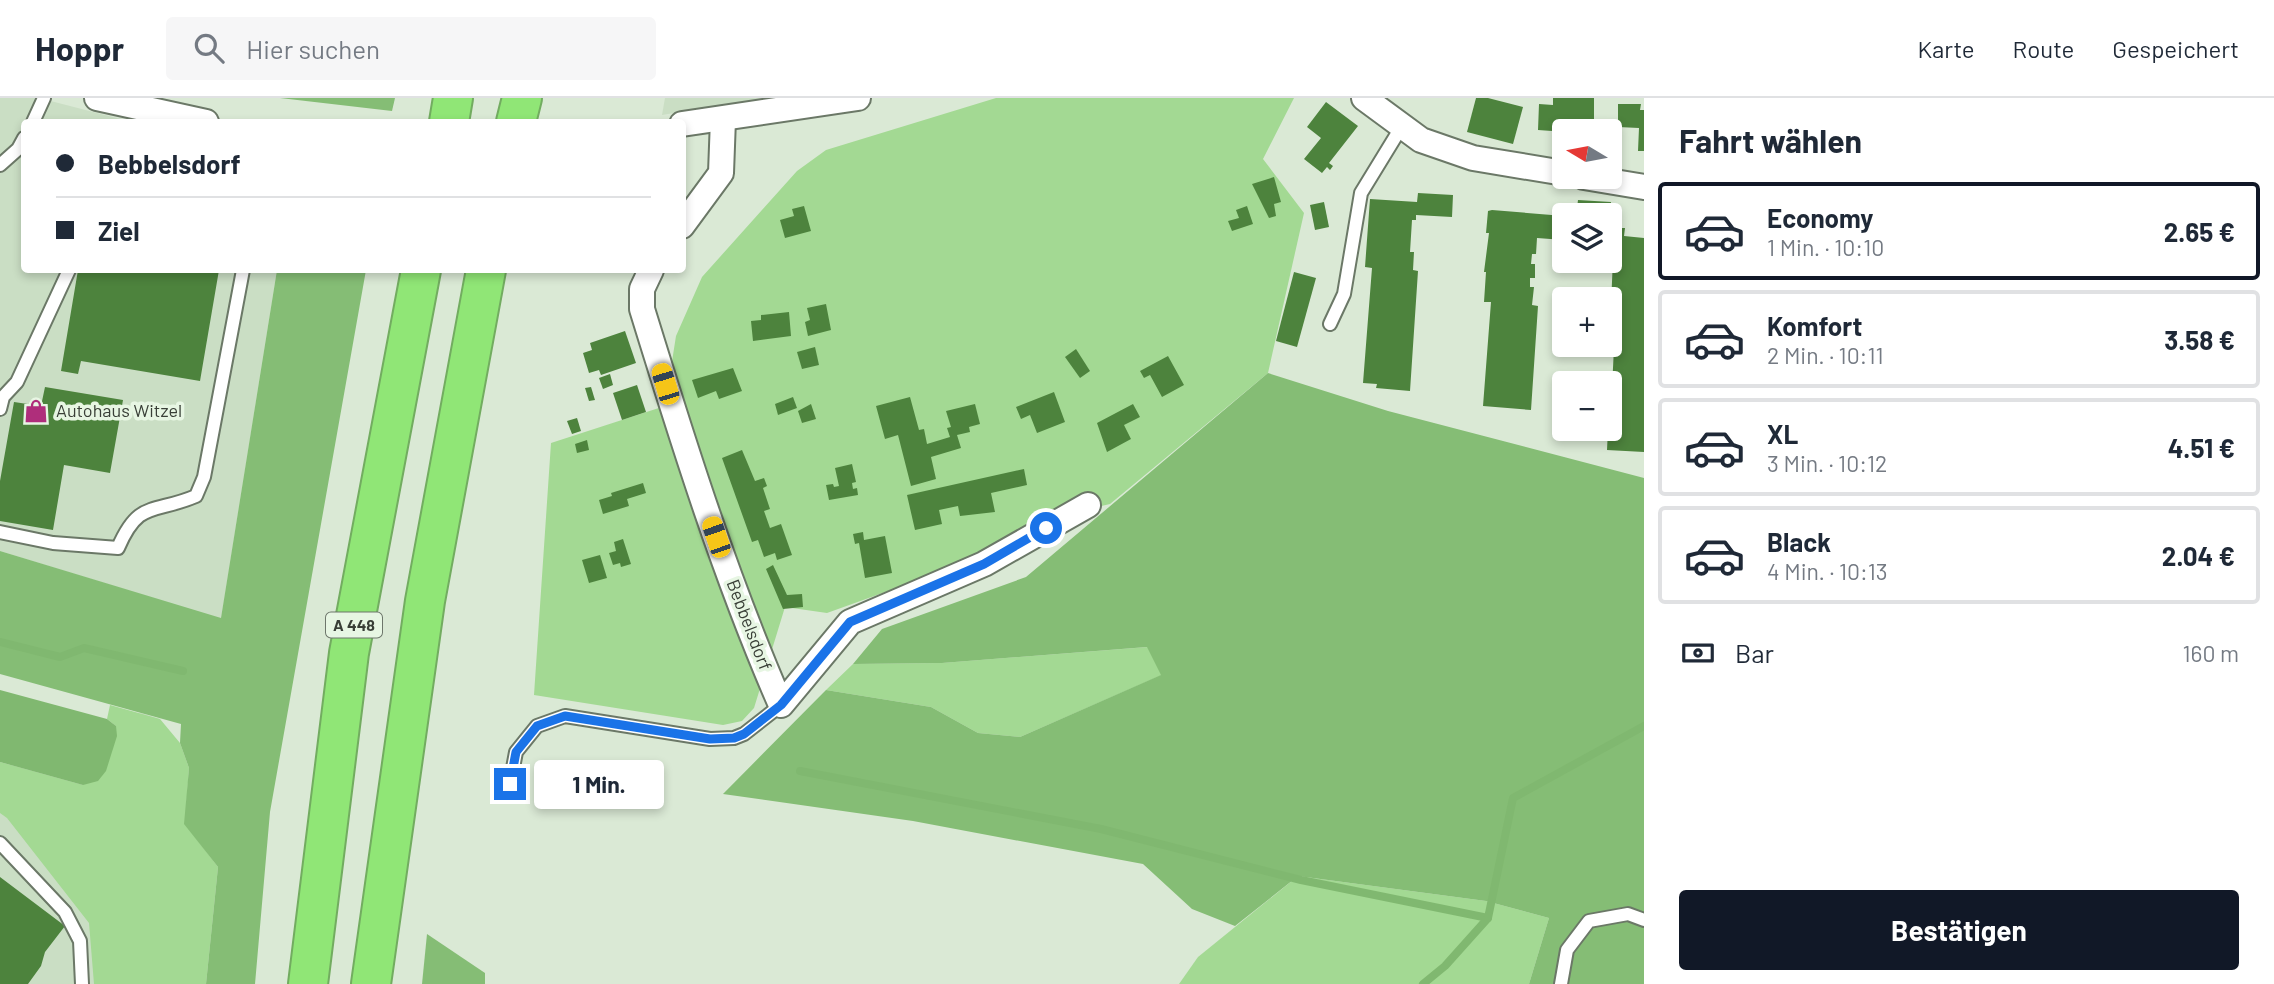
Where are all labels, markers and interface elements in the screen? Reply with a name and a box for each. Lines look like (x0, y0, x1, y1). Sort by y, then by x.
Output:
search box (166, 17, 656, 80)
text: Hoppr (35, 28, 124, 68)
icon: search (190, 29, 228, 67)
text: Hier suchen (246, 33, 380, 64)
text: Karte (1917, 34, 1975, 63)
text: Route (2013, 34, 2074, 63)
text: Gespeichert (2112, 34, 2239, 63)
north arrow (1552, 119, 1622, 189)
map controls (1552, 119, 1622, 441)
text: Fahrt wählen (1679, 121, 1862, 159)
text: Bebbelsdorf (98, 148, 241, 179)
icon: car (1683, 200, 1746, 263)
text: Economy (1767, 202, 1873, 233)
button: layers (1552, 203, 1622, 273)
text: Ziel (98, 215, 140, 246)
text: 2.65 € (2164, 216, 2235, 247)
text: 1 Min. · 10:10 (1767, 233, 1884, 261)
button: + (1552, 287, 1622, 357)
icon: car (1683, 308, 1746, 371)
text: Komfort (1767, 310, 1862, 341)
text: 3.58 € (2164, 324, 2235, 355)
text: 2 Min. · 10:11 (1767, 341, 1884, 369)
car (649, 361, 682, 407)
button: − (1552, 371, 1622, 441)
shop icon: Autohaus Witzel (22, 397, 50, 425)
place label: Autohaus Witzel (56, 399, 182, 421)
icon: car (1683, 416, 1746, 479)
text: XL (1767, 418, 1798, 449)
text: 4.51 € (2168, 432, 2235, 463)
text: 3 Min. · 10:12 (1767, 449, 1887, 477)
route start (1030, 512, 1062, 544)
car (700, 514, 733, 560)
icon: car (1683, 524, 1746, 587)
text: Black (1767, 526, 1831, 557)
text: 2.04 € (2162, 540, 2235, 571)
text: 4 Min. · 10:13 (1767, 557, 1888, 585)
street label: Bebbelsdorf (723, 576, 777, 673)
road number: A 448 (326, 612, 382, 638)
icon: cash (1679, 634, 1717, 672)
text: Bar (1735, 637, 1774, 668)
text: 160 m (2182, 639, 2239, 667)
callout: 1 Min. (534, 760, 664, 808)
route end (494, 768, 526, 800)
text: 1 Min. (572, 770, 626, 798)
button: Bestätigen (1679, 890, 2239, 970)

